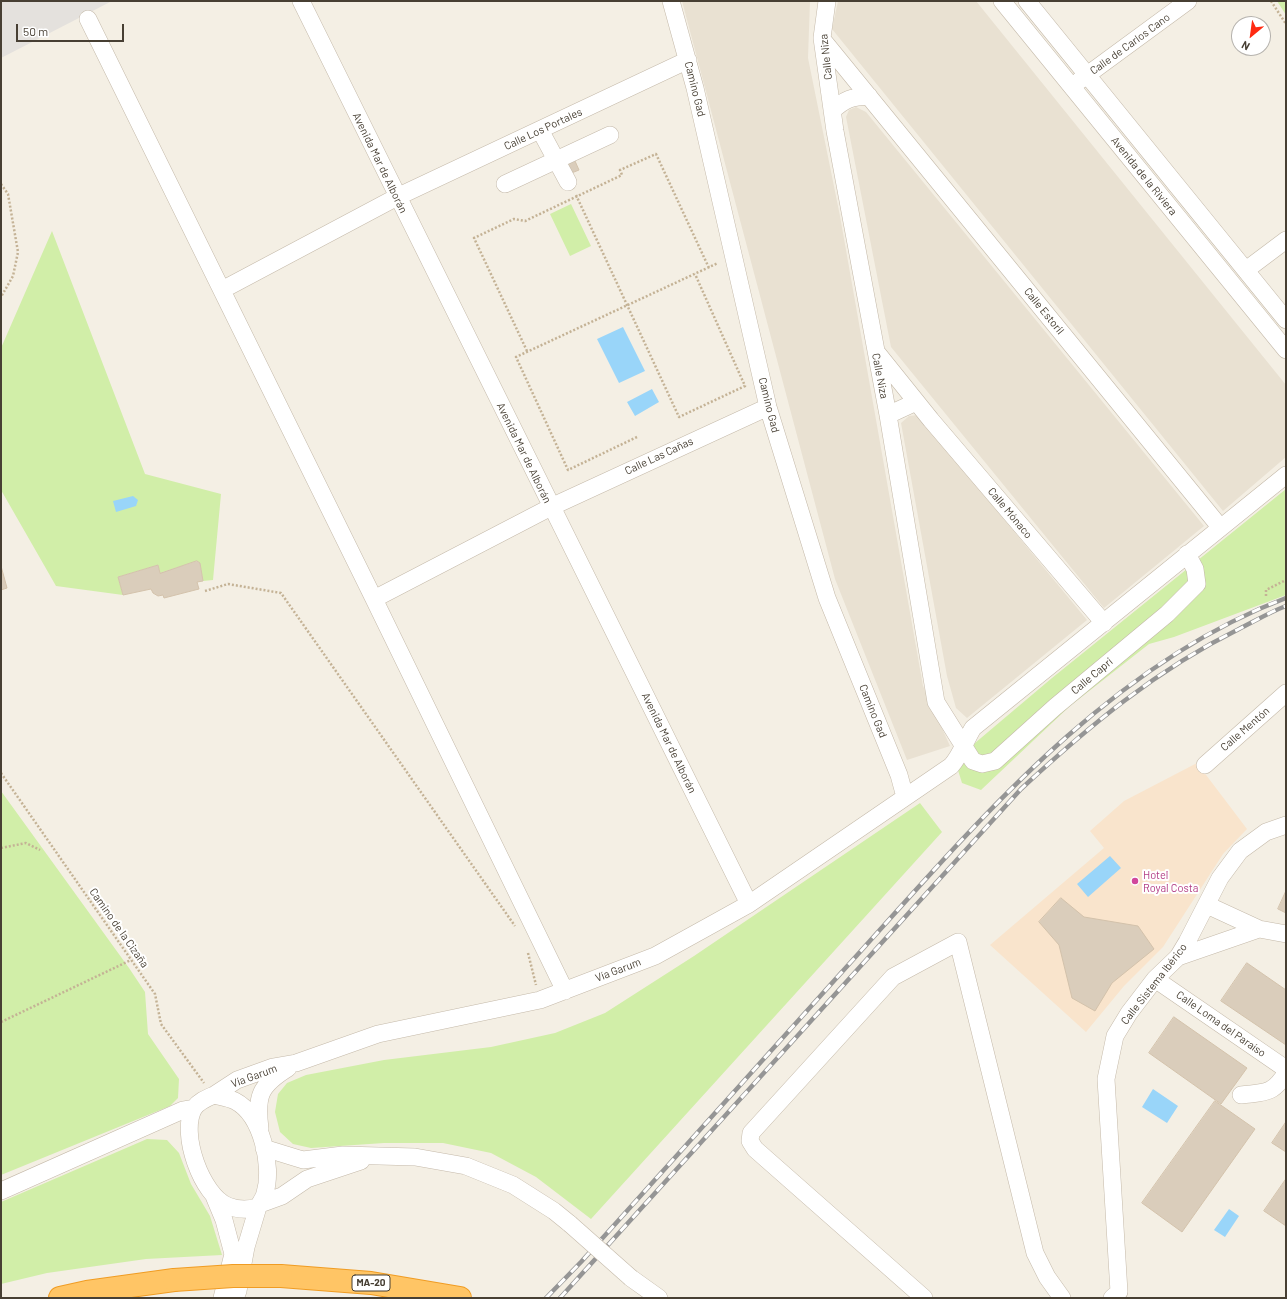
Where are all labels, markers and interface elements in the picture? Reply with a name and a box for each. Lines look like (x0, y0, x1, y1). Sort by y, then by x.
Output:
street label: Calle de Carlos Cano (1087, 11, 1173, 77)
scale bar (18, 16, 126, 42)
north arrow (1231, 16, 1271, 56)
text: 50 m (23, 24, 48, 38)
street label: Calle Niza (817, 33, 835, 81)
text: N (1239, 39, 1252, 54)
street label: Camino Gad (682, 60, 708, 118)
street label: Calle Los Portales (502, 105, 584, 153)
street label: Avenida Mar de Alborán (350, 111, 410, 215)
street label: Avenida de la Riviera (1108, 134, 1180, 218)
street label: Calle Estoril (1021, 285, 1067, 337)
street label: Calle Niza (869, 352, 891, 400)
street label: Camino Gad (756, 376, 782, 434)
street label: Avenida Mar de Alborán (494, 401, 554, 505)
street label: Calle Las Cañas (623, 434, 695, 478)
street label: Calle Mónaco (985, 485, 1035, 541)
street label: Calle Capri (1068, 655, 1116, 697)
street label: Camino Gad (856, 682, 890, 740)
street label: Avenida Mar de Alborán (639, 691, 699, 795)
street label: Calle Mentón (1218, 704, 1272, 754)
place label: Hotel Royal Costa (1143, 868, 1198, 894)
marker: Hotel Royal Costa (1130, 876, 1140, 886)
street label: Camino de la Cizaña (87, 886, 151, 970)
street label: Calle Sistema Ibérico (1118, 941, 1190, 1027)
street label: Vía Garum (593, 955, 643, 985)
street label: Calle Loma del Paraíso (1174, 988, 1268, 1060)
street label: Vía Garum (229, 1062, 279, 1090)
road number: MA-20 (352, 1275, 390, 1291)

